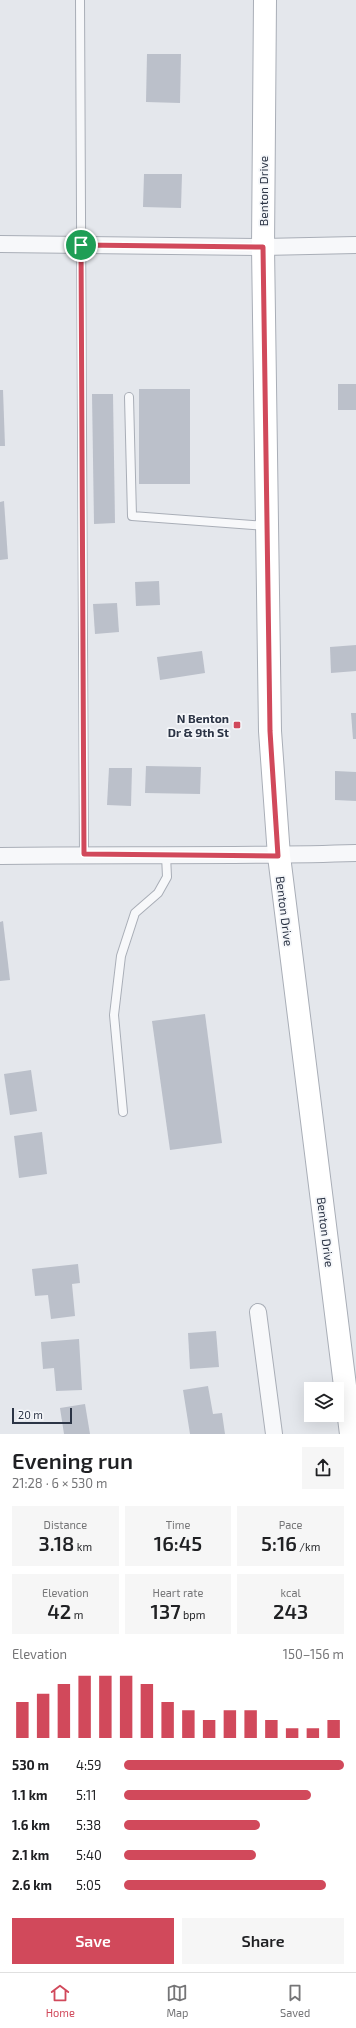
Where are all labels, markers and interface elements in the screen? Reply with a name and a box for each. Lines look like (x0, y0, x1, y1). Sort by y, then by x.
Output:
street label: Benton Drive (256, 156, 270, 226)
pin (64, 228, 98, 262)
icon: arrive (70, 234, 92, 256)
place label: N Benton Dr & 9th St (168, 711, 229, 739)
marker: N Benton Dr & 9th St (232, 720, 242, 730)
street label: Benton Drive (274, 875, 296, 947)
street label: Benton Drive (315, 1196, 337, 1268)
map controls (304, 1382, 344, 1422)
button: layers (304, 1382, 344, 1422)
scale bar (12, 1406, 72, 1425)
text: 20 m (18, 1408, 43, 1421)
text: Evening run (12, 1447, 133, 1473)
button: share (302, 1447, 344, 1489)
text: 21:28 · 6 × 530 m (12, 1475, 107, 1491)
text: Distance (44, 1518, 87, 1531)
text: Time (166, 1518, 190, 1531)
text: Pace (279, 1518, 303, 1531)
text: 3.18 (39, 1531, 74, 1555)
text: 16:45 (154, 1531, 202, 1555)
text: 5:16 (261, 1531, 297, 1555)
text: km (74, 1540, 92, 1553)
text: /km (297, 1540, 320, 1553)
text: Elevation (42, 1586, 89, 1599)
text: Heart rate (153, 1586, 203, 1599)
text: kcal (281, 1586, 301, 1599)
text: 42 (47, 1599, 71, 1623)
text: 137 (151, 1599, 181, 1623)
text: 243 (273, 1599, 308, 1623)
text: m (71, 1608, 83, 1621)
text: bpm (181, 1608, 205, 1621)
text: Elevation (12, 1646, 67, 1662)
text: 150–156 m (283, 1646, 344, 1662)
text: 530 m (12, 1757, 49, 1773)
text: 4:59 (76, 1757, 101, 1773)
text: 1.1 km (12, 1787, 47, 1803)
text: 5:11 (76, 1787, 96, 1803)
text: 1.6 km (12, 1817, 50, 1833)
text: 5:38 (76, 1817, 101, 1833)
text: 2.1 km (12, 1847, 49, 1863)
text: 5:40 (76, 1847, 102, 1863)
text: 2.6 km (12, 1877, 52, 1893)
text: 5:05 (76, 1877, 101, 1893)
button: Save (12, 1918, 174, 1964)
button: Share (182, 1918, 344, 1964)
tab: Home (46, 1982, 75, 2019)
tab: Map (166, 1982, 189, 2019)
tab: Saved (280, 1982, 310, 2019)

